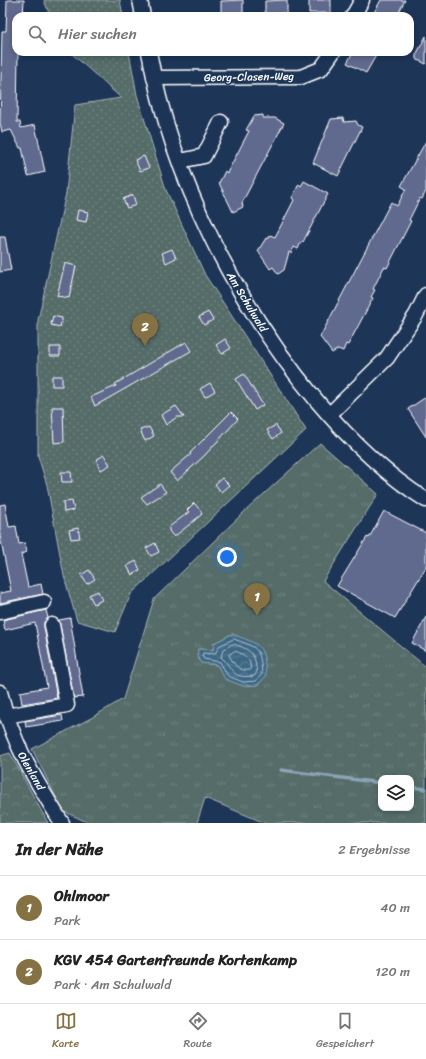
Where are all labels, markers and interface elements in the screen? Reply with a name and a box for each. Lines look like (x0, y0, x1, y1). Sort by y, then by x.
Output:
search box (12, 12, 414, 56)
text: Hier suchen (58, 21, 137, 47)
icon: search (26, 23, 48, 45)
street label: Georg-Clasen-Weg (204, 67, 295, 87)
street label: Am Schulwald (221, 267, 273, 337)
pin: 2 (132, 313, 158, 346)
your location (217, 547, 237, 567)
pin: 1 (244, 583, 270, 616)
street label: Olenland (12, 748, 50, 795)
map controls (378, 775, 414, 811)
button: layers (378, 775, 414, 811)
text: In der Nähe (16, 834, 103, 864)
text: 2 Ergebnisse (338, 838, 410, 861)
text: Ohlmoor (54, 883, 109, 909)
text: 1 (26, 896, 32, 919)
text: 40 m (380, 896, 410, 919)
text: Park (54, 909, 81, 932)
text: KGV 454 Gartenfreunde Kortenkamp (54, 947, 297, 973)
text: 2 (25, 960, 33, 983)
text: 120 m (375, 960, 410, 983)
text: Park · Am Schulwald (54, 973, 171, 996)
tab: Karte (52, 1010, 79, 1053)
tab: Route (183, 1010, 212, 1053)
tab: Gespeichert (316, 1010, 374, 1053)

